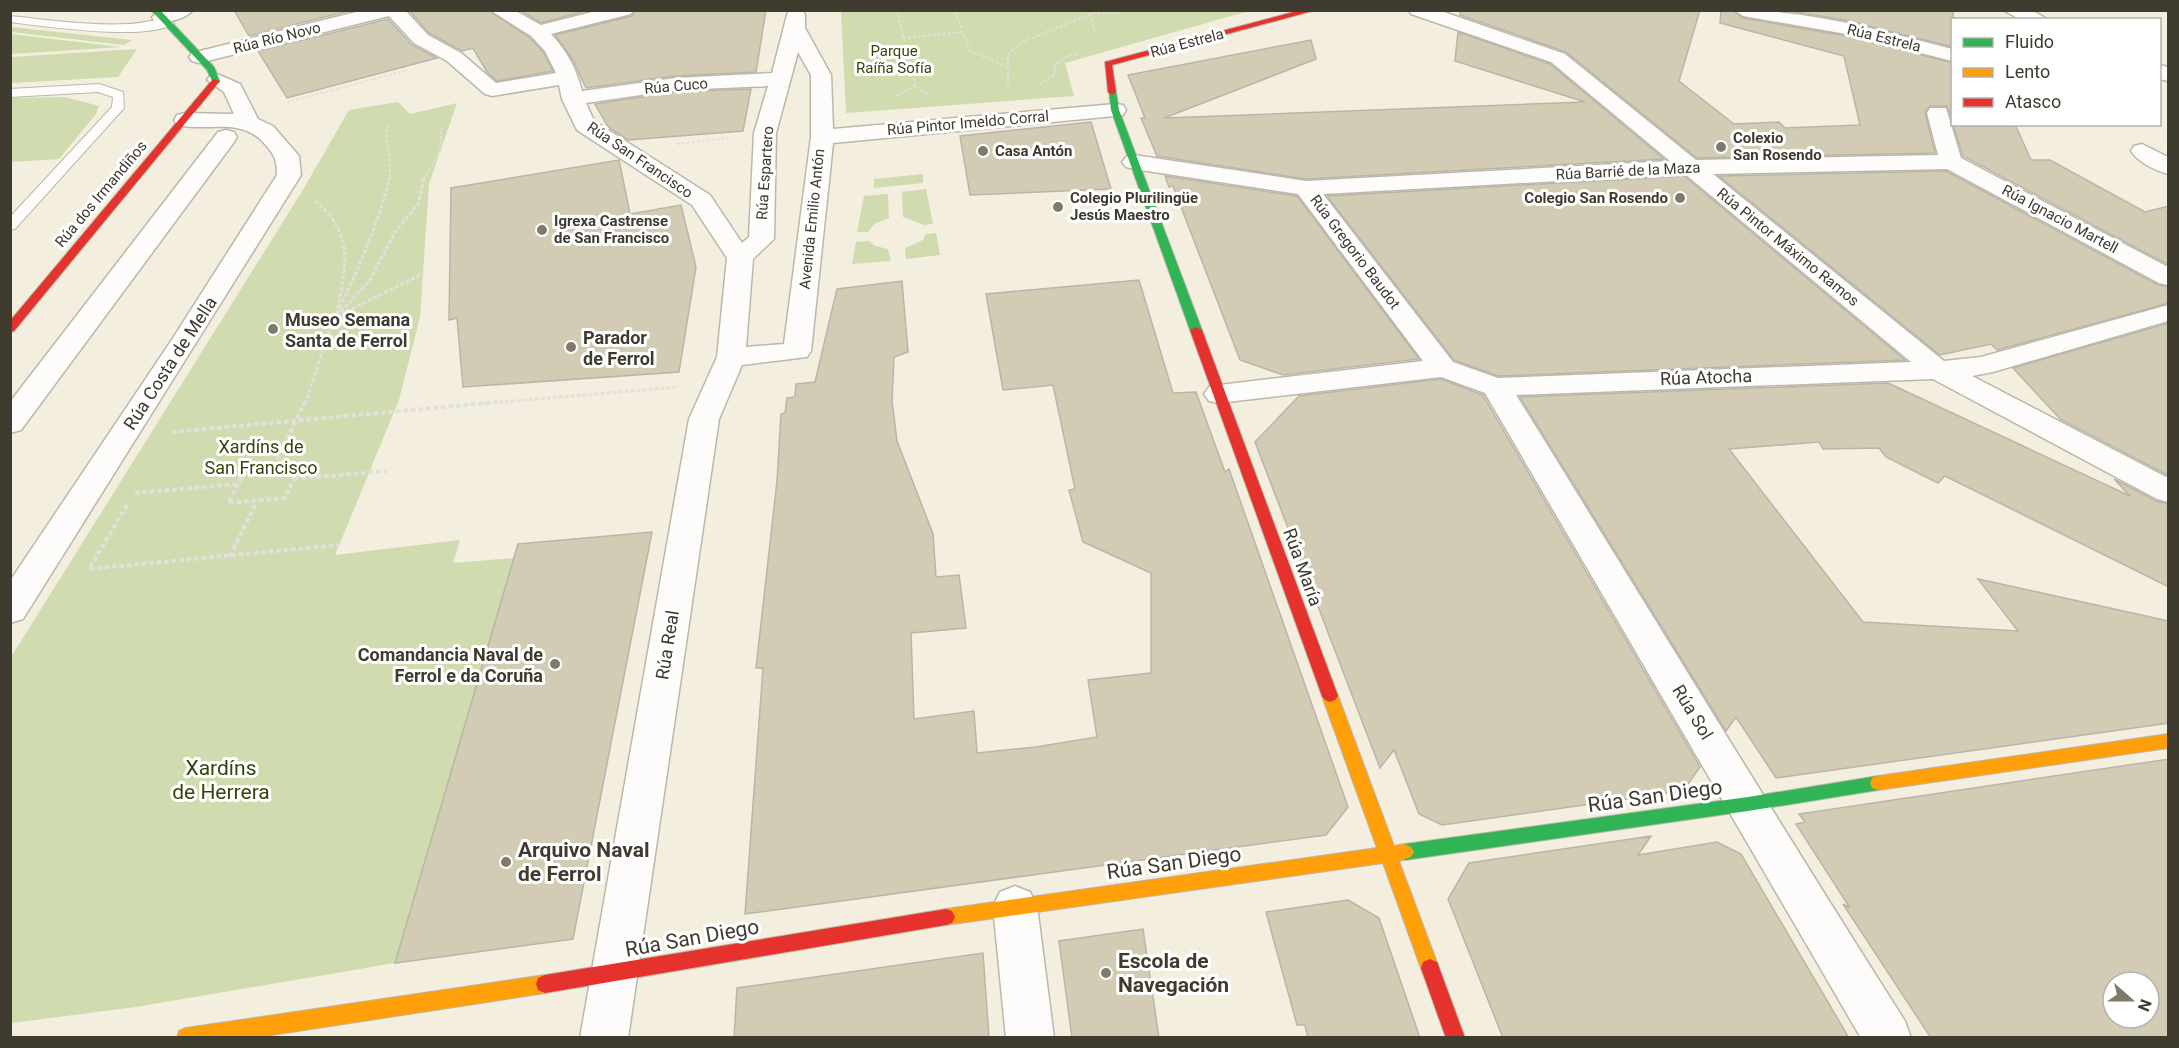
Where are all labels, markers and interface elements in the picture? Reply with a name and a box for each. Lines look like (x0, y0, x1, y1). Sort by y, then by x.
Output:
street label: Rúa Río Novo (231, 18, 323, 58)
legend (1951, 18, 2161, 126)
street label: Rúa Estrela (1845, 20, 1923, 56)
street label: Rúa Estrela (1148, 25, 1226, 61)
text: Fluido (2005, 31, 2054, 52)
park label: Parque Raíña Sofía (856, 42, 932, 77)
text: Lento (2005, 61, 2050, 82)
street label: Rúa Cuco (643, 74, 709, 98)
text: Atasco (2005, 91, 2061, 112)
street label: Rúa Pintor Imeldo Corral (886, 107, 1050, 139)
street label: Rúa San Francisco (584, 118, 696, 202)
street label: Rúa Espartero (753, 125, 777, 221)
place label: Colexio San Rosendo (1733, 129, 1822, 164)
street label: Rúa dos Irmandiños (51, 137, 151, 251)
marker: Colexio San Rosendo (1714, 140, 1728, 154)
place label: Casa Antón (995, 142, 1072, 160)
marker: Casa Antón (976, 144, 990, 158)
street label: Avenida Emilio Antón (796, 148, 828, 290)
street label: Rúa Barrié de la Maza (1555, 158, 1701, 184)
street label: Rúa Ignacio Martell (1999, 181, 2121, 257)
street label: Rúa Pintor Máximo Ramos (1713, 184, 1863, 310)
place label: Colegio Plurilingüe Jesús Maestro (1070, 189, 1198, 224)
place label: Colegio San Rosendo (1524, 189, 1668, 207)
street label: Rúa Gregorio Baudot (1306, 191, 1404, 313)
marker: Colegio San Rosendo (1673, 191, 1687, 205)
marker: Colegio Plurilingüe Jesús Maestro (1051, 200, 1065, 214)
place label: Igrexa Castrense de San Francisco (554, 212, 669, 247)
marker: Igrexa Castrense de San Francisco (535, 223, 549, 237)
street label: Rúa Costa de Mella (119, 292, 221, 434)
place label: Museo Semana Santa de Ferrol (285, 309, 411, 351)
marker: Museo Semana Santa de Ferrol (266, 322, 280, 336)
place label: Parador de Ferrol (583, 327, 655, 369)
marker: Parador de Ferrol (564, 340, 578, 354)
street label: Rúa Atocha (1660, 365, 1752, 389)
park label: Xardíns de San Francisco (205, 436, 317, 478)
street label: Rúa María (1279, 525, 1327, 609)
street label: Rúa Real (651, 609, 683, 681)
place label: Comandancia Naval de Ferrol e da Coruña (358, 644, 543, 686)
marker: Comandancia Naval de Ferrol e da Coruña (548, 657, 562, 671)
street label: Rúa Sol (1668, 681, 1718, 743)
park label: Xardíns de Herrera (172, 756, 270, 804)
street label: Rúa San Diego (1586, 775, 1724, 817)
place label: Arquivo Naval de Ferrol (518, 838, 650, 886)
street label: Rúa San Diego (1105, 842, 1243, 884)
marker: Arquivo Naval de Ferrol (499, 855, 513, 869)
street label: Rúa San Diego (623, 914, 761, 962)
place label: Escola de Navegación (1118, 949, 1229, 997)
marker: Escola de Navegación (1099, 966, 1113, 980)
north arrow (2101, 970, 2161, 1030)
text: N (2134, 997, 2155, 1014)

